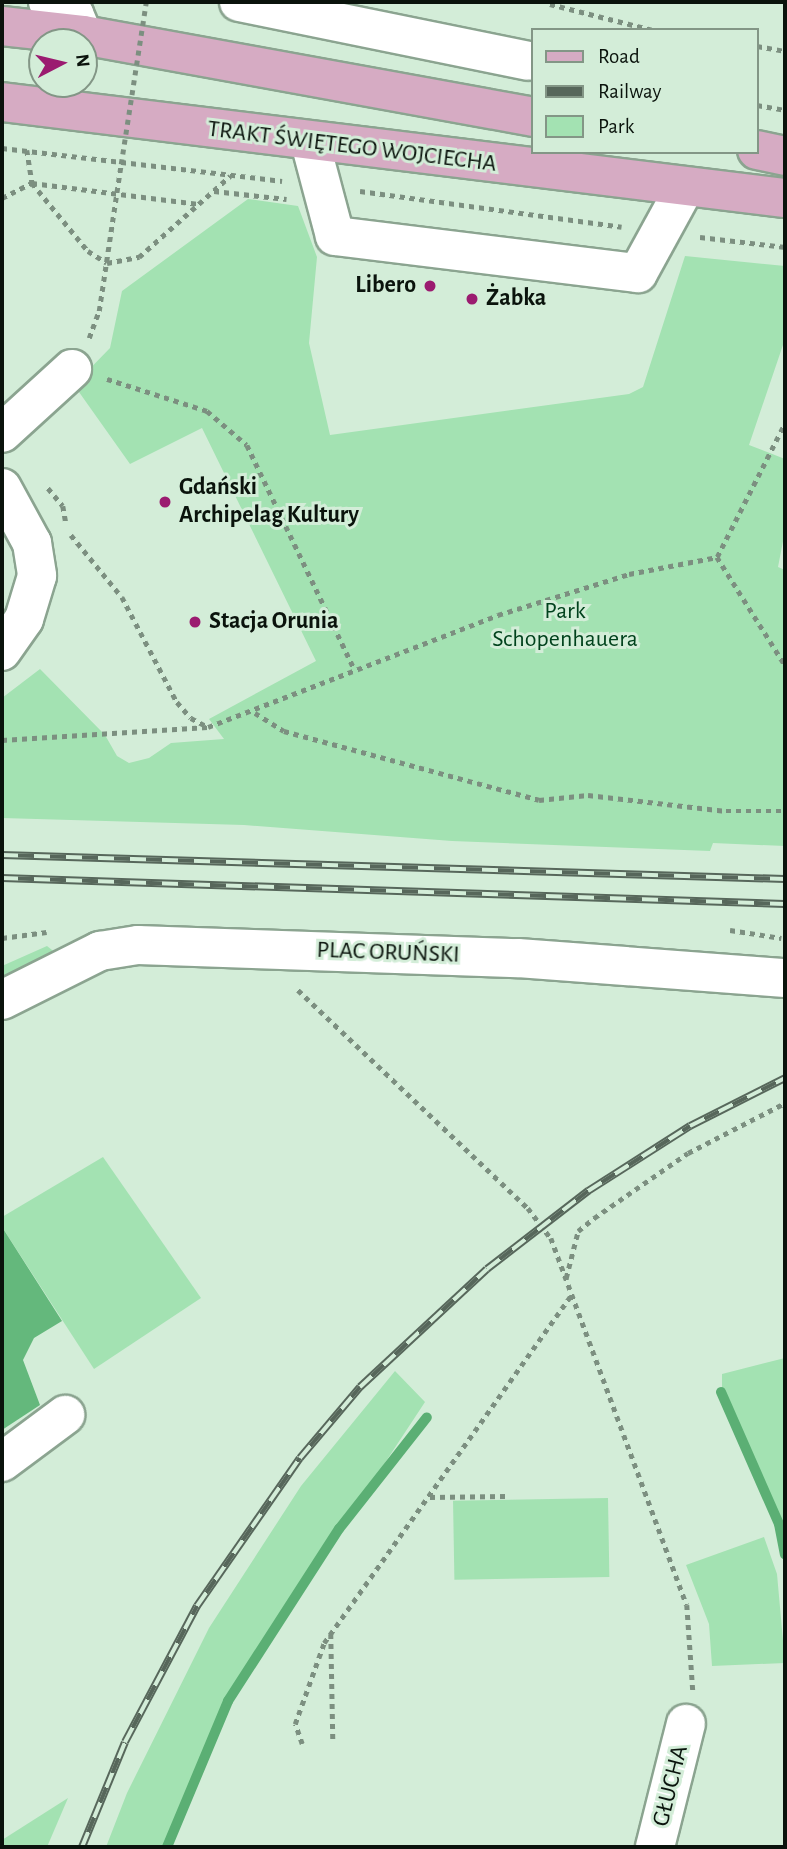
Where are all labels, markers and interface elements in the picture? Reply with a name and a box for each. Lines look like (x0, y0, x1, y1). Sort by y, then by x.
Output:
north arrow (28, 28, 98, 98)
legend (532, 28, 759, 154)
text: Road (598, 46, 640, 67)
text: N (72, 53, 93, 68)
text: Railway (598, 81, 661, 102)
street label: TRAKT ŚWIĘTEGO WOJCIECHA (206, 115, 498, 179)
text: Park (598, 116, 634, 137)
place label: Libero (355, 272, 416, 300)
marker: Libero (422, 278, 438, 294)
place label: Żabka (486, 285, 546, 313)
marker: Żabka (464, 291, 480, 307)
place label: Gdański Archipelag Kultury (179, 474, 359, 530)
marker: Gdański Archipelag Kultury (157, 494, 173, 510)
park label: Park Schopenhauera (492, 598, 638, 654)
place label: Stacja Orunia (209, 608, 339, 636)
marker: Stacja Orunia (187, 614, 203, 630)
street label: PLAC ORUŃSKI (316, 936, 460, 970)
street label: GŁUCHA (647, 1742, 695, 1830)

